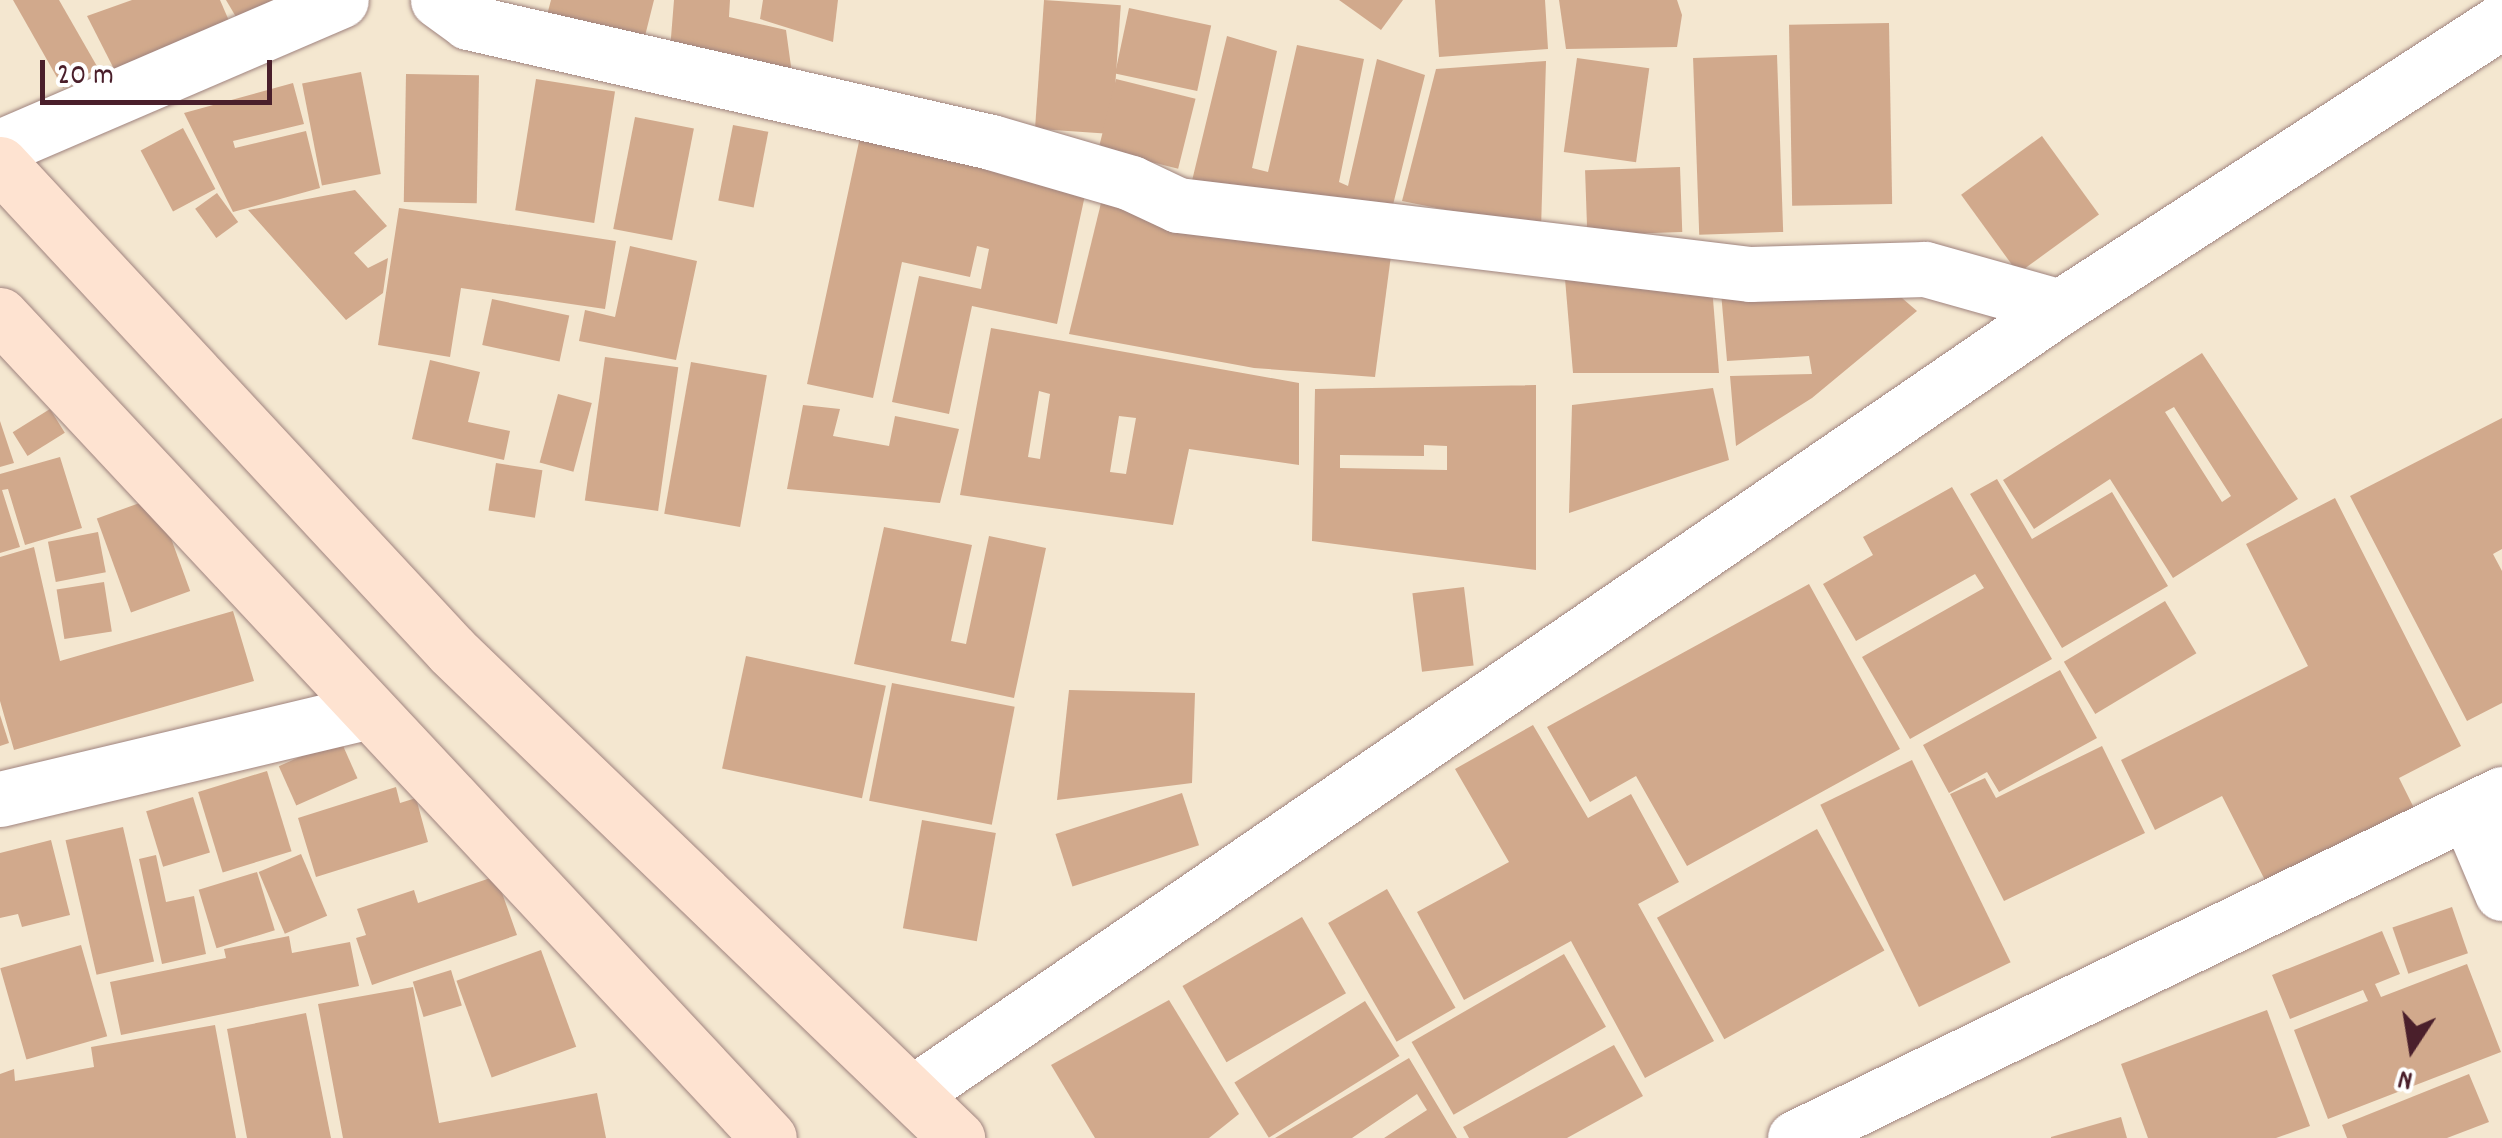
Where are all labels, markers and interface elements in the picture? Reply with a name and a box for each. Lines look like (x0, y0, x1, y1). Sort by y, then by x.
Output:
scale bar (45, 40, 278, 102)
text: 20 m (57, 56, 114, 99)
north arrow (2362, 998, 2462, 1098)
text: N (2395, 1056, 2417, 1098)

